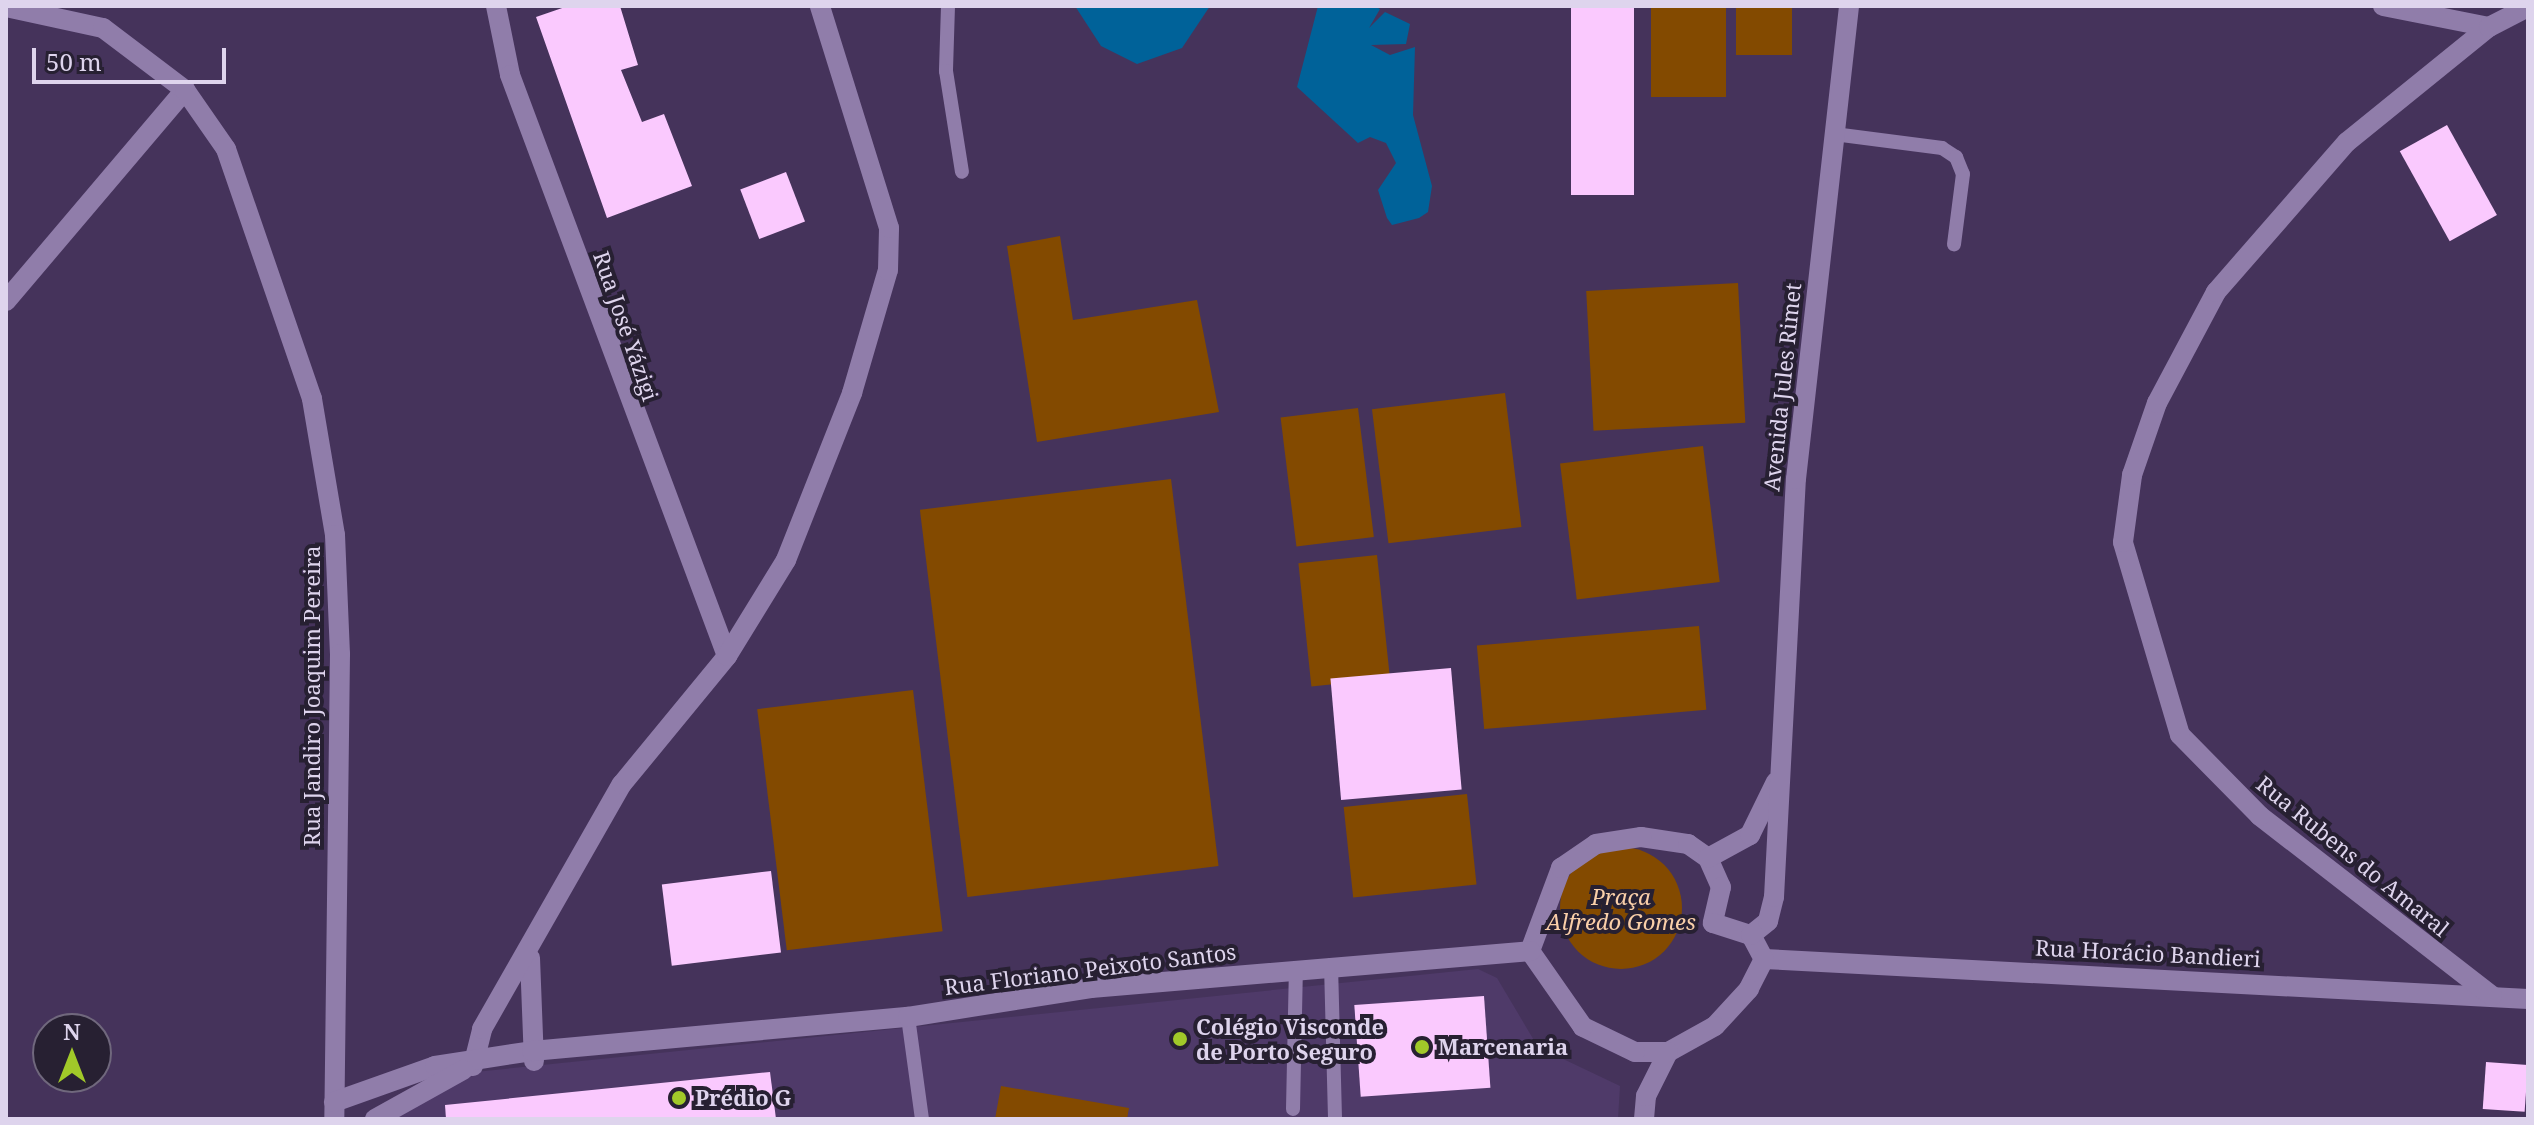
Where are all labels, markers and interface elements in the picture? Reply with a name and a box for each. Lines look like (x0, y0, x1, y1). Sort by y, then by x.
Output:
scale bar (36, 32, 230, 82)
text: 50 m (46, 45, 102, 78)
street label: Rua José Yázigi (588, 248, 664, 404)
street label: Avenida Jules Rimet (1758, 282, 1806, 492)
street label: Rua Jandiro Joaquim Pereira (299, 546, 325, 846)
street label: Rua Rubens do Amaral (2252, 770, 2454, 942)
park label: Praça Alfredo Gomes (1546, 883, 1696, 934)
street label: Rua Horácio Bandieri (2035, 934, 2261, 972)
street label: Rua Floriano Peixoto Santos (943, 938, 1237, 1000)
north arrow (32, 1013, 112, 1093)
place label: Colégio Visconde de Porto Seguro (1196, 1013, 1384, 1064)
text: N (63, 1016, 81, 1046)
marker: Colégio Visconde de Porto Seguro (1171, 1030, 1189, 1048)
place label: Marcenaria (1438, 1034, 1568, 1060)
marker: Marcenaria (1413, 1038, 1431, 1056)
place label: Prédio G (695, 1085, 791, 1111)
marker: Prédio G (670, 1089, 688, 1107)

